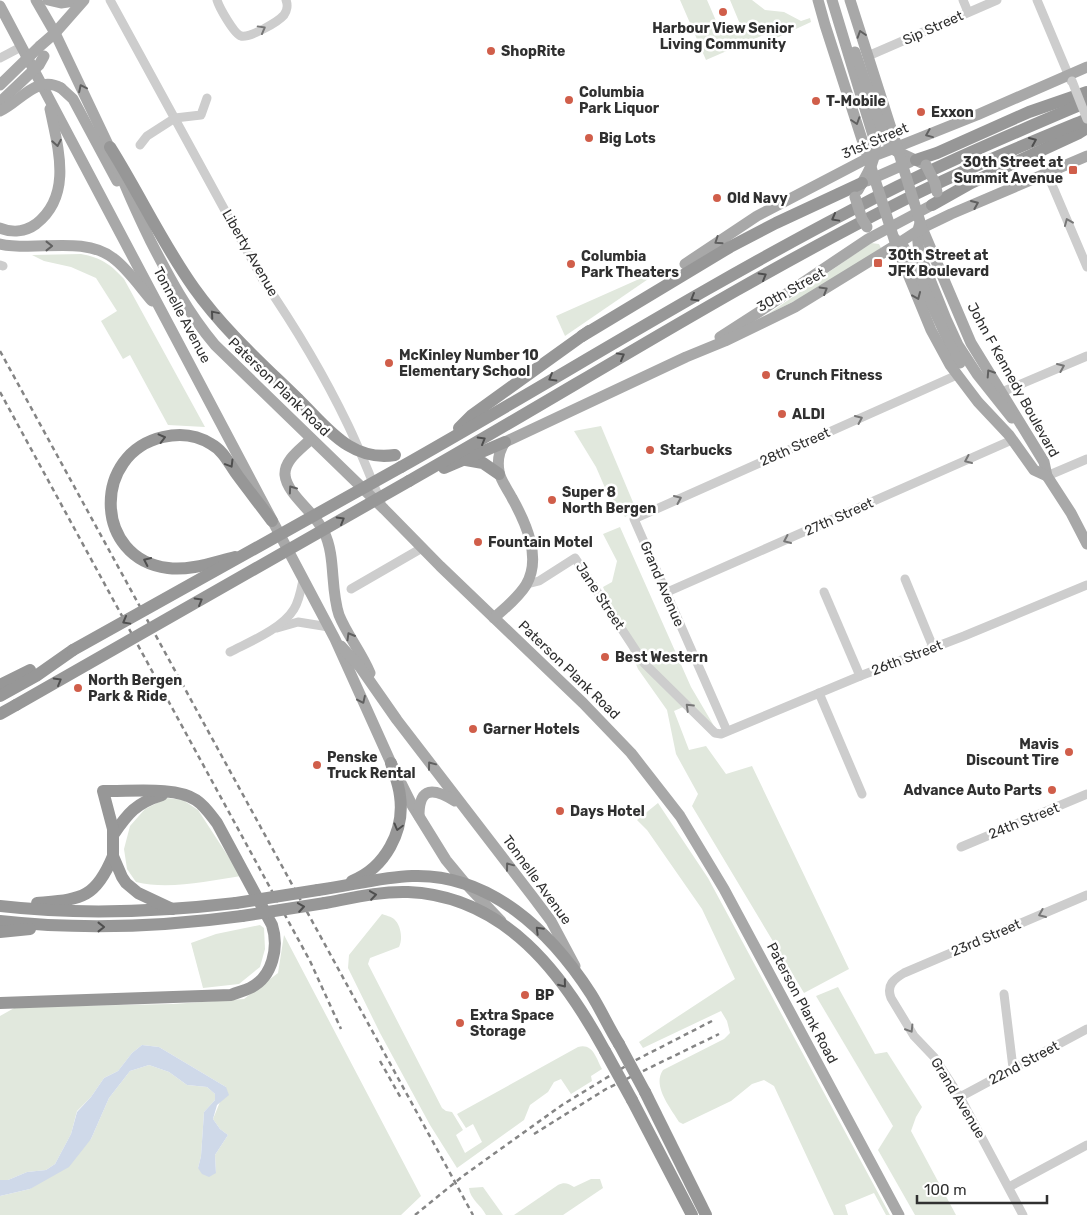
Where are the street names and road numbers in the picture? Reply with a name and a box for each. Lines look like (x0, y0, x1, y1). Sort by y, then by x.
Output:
street label: Sip Street (900, 7, 966, 49)
street label: 31st Street (839, 119, 911, 163)
street label: Liberty Avenue (218, 206, 282, 300)
street label: Tonnelle Avenue (150, 264, 215, 366)
street label: 30th Street (754, 264, 828, 316)
street label: John F Kennedy Boulevard (963, 300, 1063, 460)
street label: Paterson Plank Road (225, 334, 333, 440)
street label: 28th Street (757, 424, 833, 470)
street label: 27th Street (802, 494, 876, 540)
street label: Grand Avenue (636, 539, 688, 630)
street label: Jane Street (572, 559, 628, 633)
street label: Paterson Plank Road (515, 617, 623, 723)
street label: 26th Street (869, 637, 945, 679)
street label: 24th Street (986, 799, 1062, 843)
street label: Tonnelle Avenue (499, 832, 575, 928)
street label: 23rd Street (949, 916, 1024, 960)
street label: Paterson Plank Road (763, 940, 841, 1066)
street label: 22nd Street (986, 1037, 1063, 1089)
street label: Grand Avenue (927, 1054, 989, 1142)

